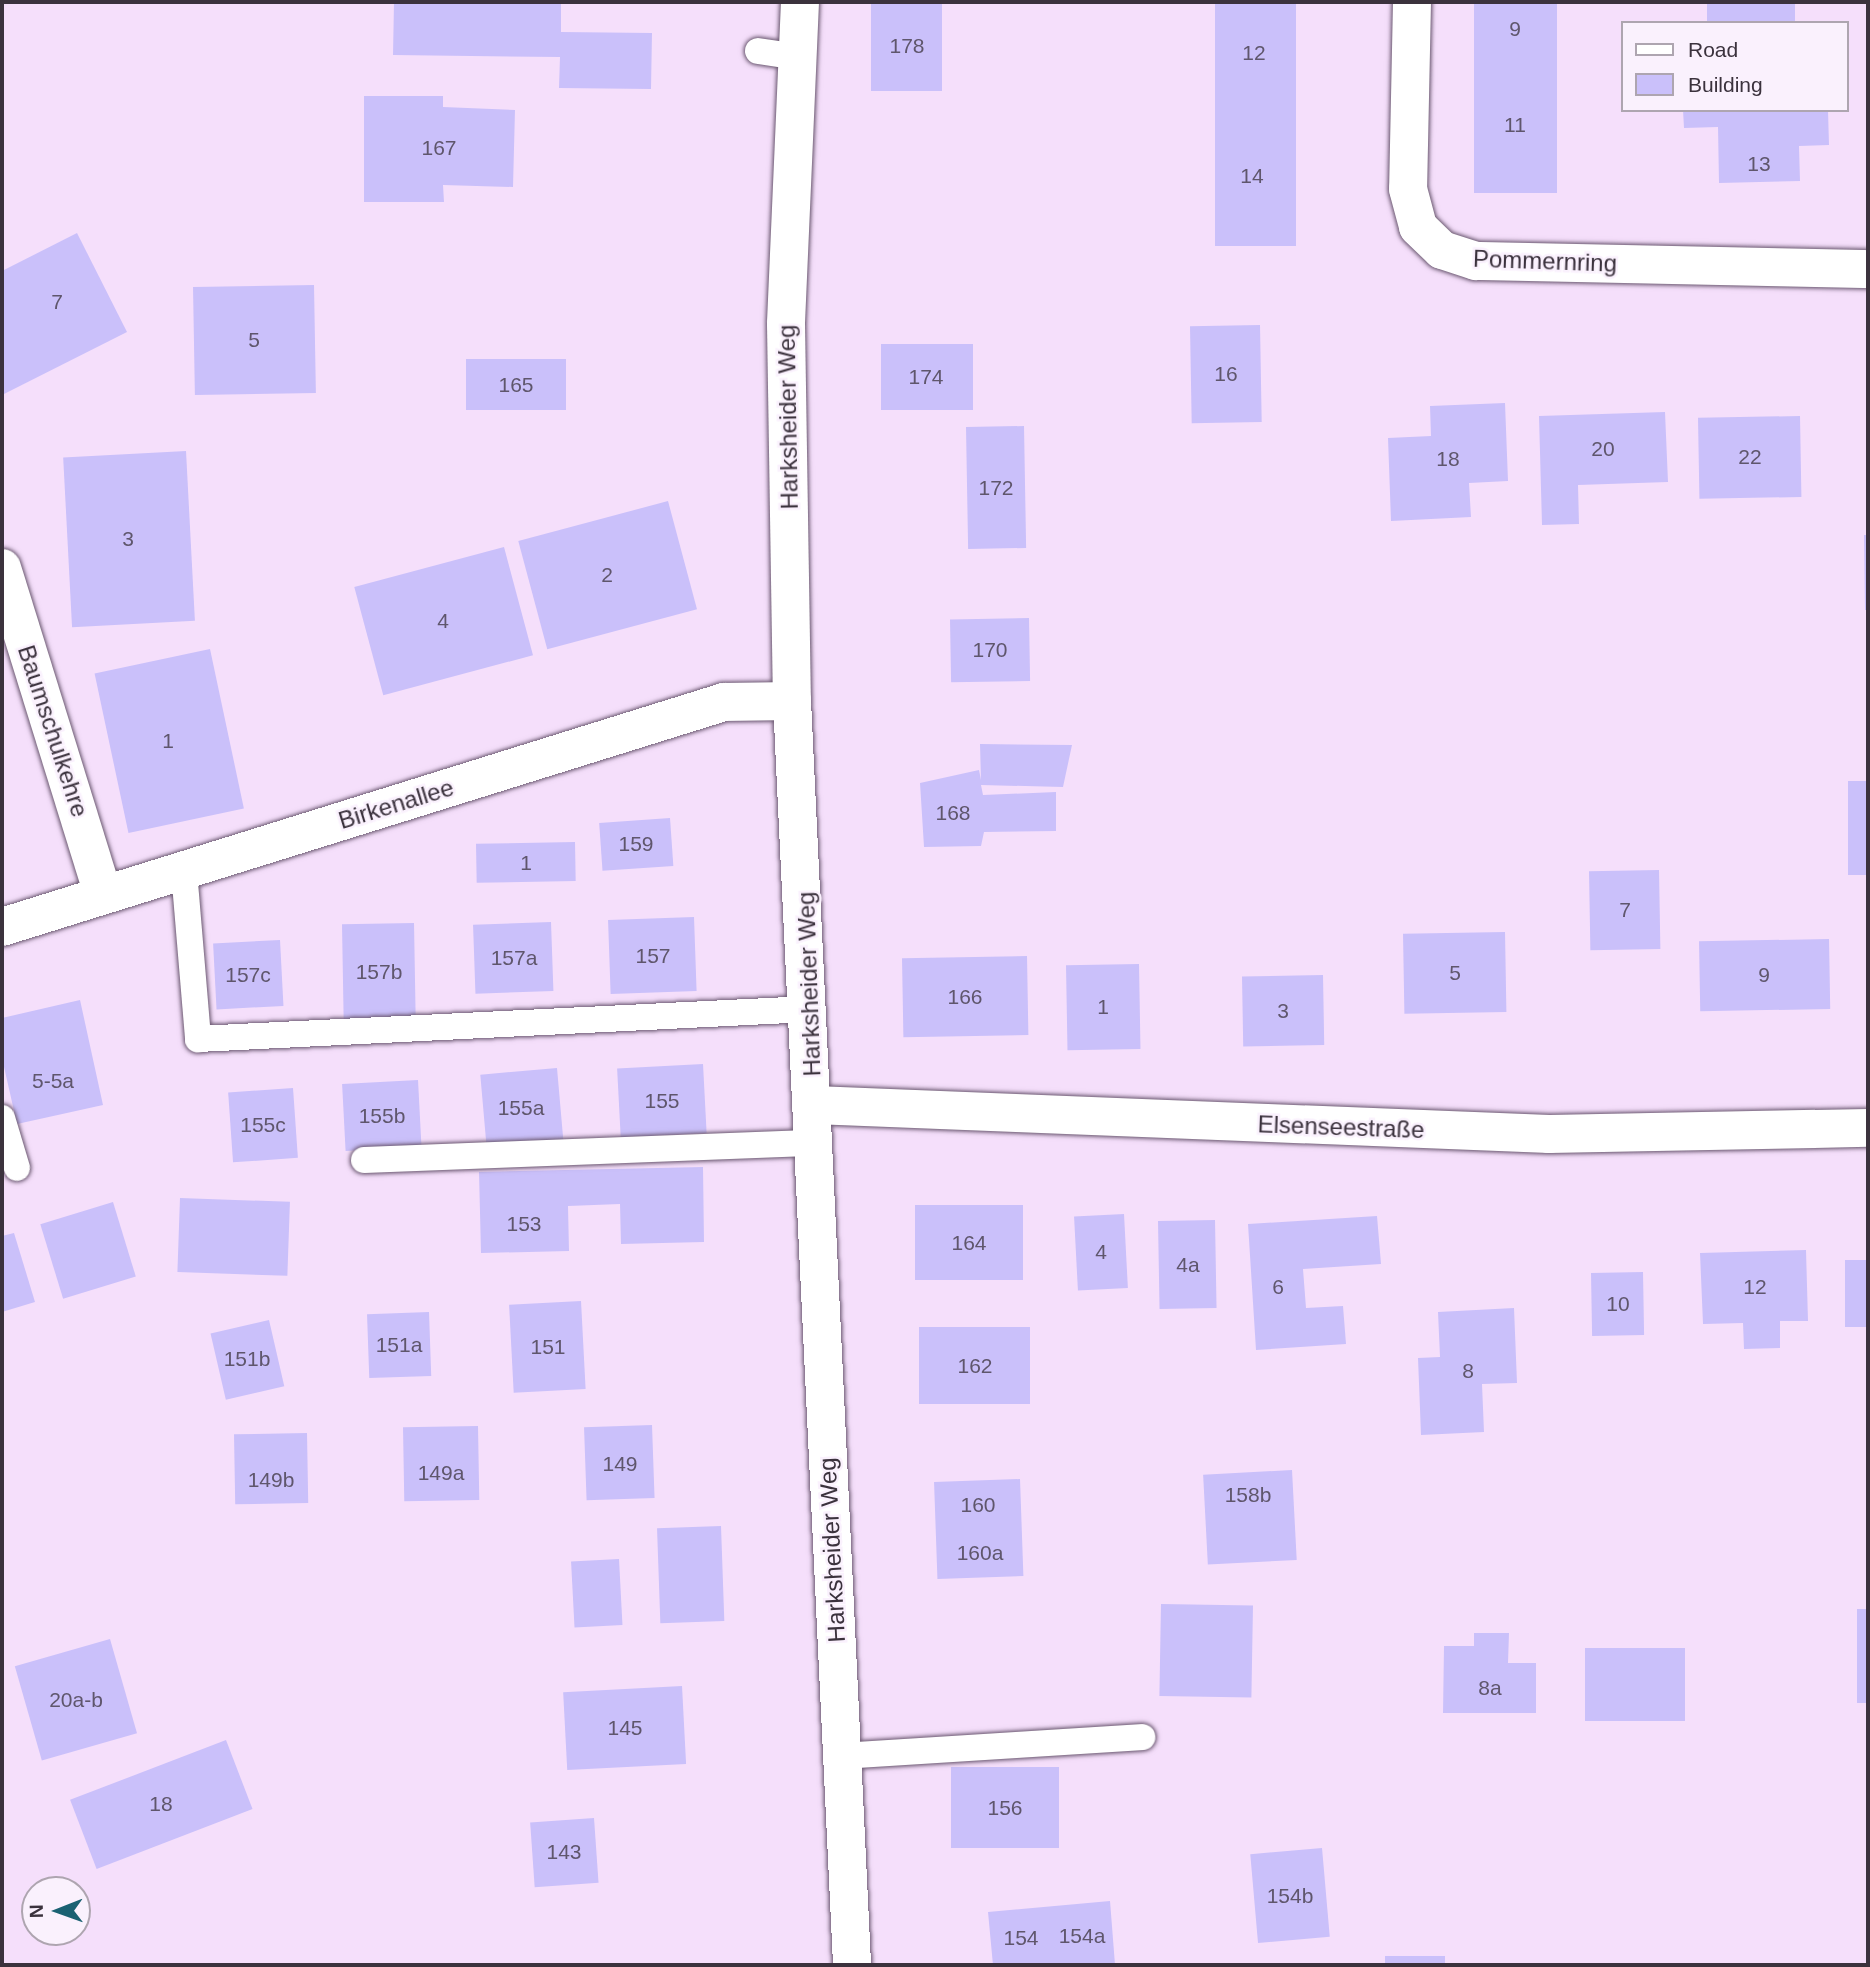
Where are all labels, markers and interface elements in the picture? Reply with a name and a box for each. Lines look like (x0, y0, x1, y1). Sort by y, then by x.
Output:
house number: 9 (1509, 16, 1521, 42)
legend (1622, 21, 1849, 112)
house number: 178 (889, 33, 925, 59)
text: Road (1688, 38, 1738, 61)
house number: 12 (1242, 40, 1266, 66)
text: Building (1688, 73, 1763, 96)
house number: 11 (1504, 112, 1526, 138)
house number: 167 (421, 135, 457, 161)
house number: 13 (1747, 151, 1771, 177)
house number: 14 (1240, 163, 1264, 189)
street label: Pommernring (1473, 244, 1617, 278)
house number: 7 (51, 289, 63, 315)
street label: Harksheider Weg (772, 324, 804, 510)
house number: 5 (248, 327, 260, 353)
house number: 16 (1214, 361, 1238, 387)
house number: 174 (908, 364, 944, 390)
house number: 165 (498, 372, 534, 398)
house number: 20 (1591, 436, 1615, 462)
house number: 22 (1738, 444, 1762, 470)
house number: 18 (1436, 446, 1460, 472)
house number: 172 (978, 475, 1014, 501)
house number: 3 (122, 526, 134, 552)
house number: 2 (601, 562, 613, 588)
house number: 4 (437, 608, 449, 634)
house number: 170 (972, 637, 1008, 663)
street label: Baumschulkehre (12, 642, 94, 820)
house number: 1 (162, 728, 174, 754)
street label: Birkenallee (335, 773, 457, 835)
house number: 168 (935, 800, 971, 826)
house number: 159 (618, 831, 654, 857)
house number: 1 (520, 850, 532, 876)
street label: Harksheider Weg (791, 891, 827, 1077)
house number: 7 (1619, 897, 1631, 923)
house number: 157 (635, 943, 671, 969)
house number: 157a (491, 945, 537, 971)
house number: 157b (356, 959, 402, 985)
house number: 5 (1449, 960, 1461, 986)
house number: 157c (225, 962, 271, 988)
house number: 9 (1758, 962, 1770, 988)
house number: 166 (947, 984, 983, 1010)
house number: 1 (1097, 994, 1109, 1020)
house number: 3 (1277, 998, 1289, 1024)
house number: 5-5a (32, 1068, 74, 1094)
house number: 155 (644, 1088, 680, 1114)
house number: 155a (498, 1095, 544, 1121)
house number: 155b (359, 1103, 405, 1129)
street label: Elsenseestraße (1257, 1110, 1425, 1144)
house number: 155c (240, 1112, 286, 1138)
house number: 153 (506, 1211, 542, 1237)
house number: 164 (951, 1230, 987, 1256)
house number: 4 (1095, 1239, 1107, 1265)
house number: 4a (1176, 1252, 1200, 1278)
house number: 6 (1272, 1274, 1284, 1300)
house number: 12 (1743, 1274, 1767, 1300)
house number: 10 (1606, 1291, 1630, 1317)
house number: 151a (376, 1332, 422, 1358)
house number: 151 (530, 1334, 566, 1360)
house number: 151b (224, 1346, 270, 1372)
house number: 162 (957, 1353, 993, 1379)
house number: 8 (1462, 1358, 1474, 1384)
house number: 149 (602, 1451, 638, 1477)
street label: Harksheider Weg (813, 1457, 851, 1643)
house number: 149a (418, 1460, 464, 1486)
house number: 149b (248, 1467, 294, 1493)
house number: 158b (1225, 1482, 1271, 1508)
house number: 160 (960, 1492, 996, 1518)
house number: 160a (957, 1540, 1003, 1566)
house number: 8a (1478, 1675, 1502, 1701)
house number: 20a-b (49, 1687, 103, 1713)
house number: 145 (607, 1715, 643, 1741)
house number: 18 (149, 1791, 173, 1817)
house number: 156 (987, 1795, 1023, 1821)
house number: 143 (546, 1839, 582, 1865)
north arrow (21, 1876, 91, 1946)
house number: 154b (1267, 1883, 1313, 1909)
text: N (26, 1904, 47, 1918)
house number: 154a (1059, 1923, 1105, 1949)
house number: 154 (1003, 1925, 1039, 1951)

